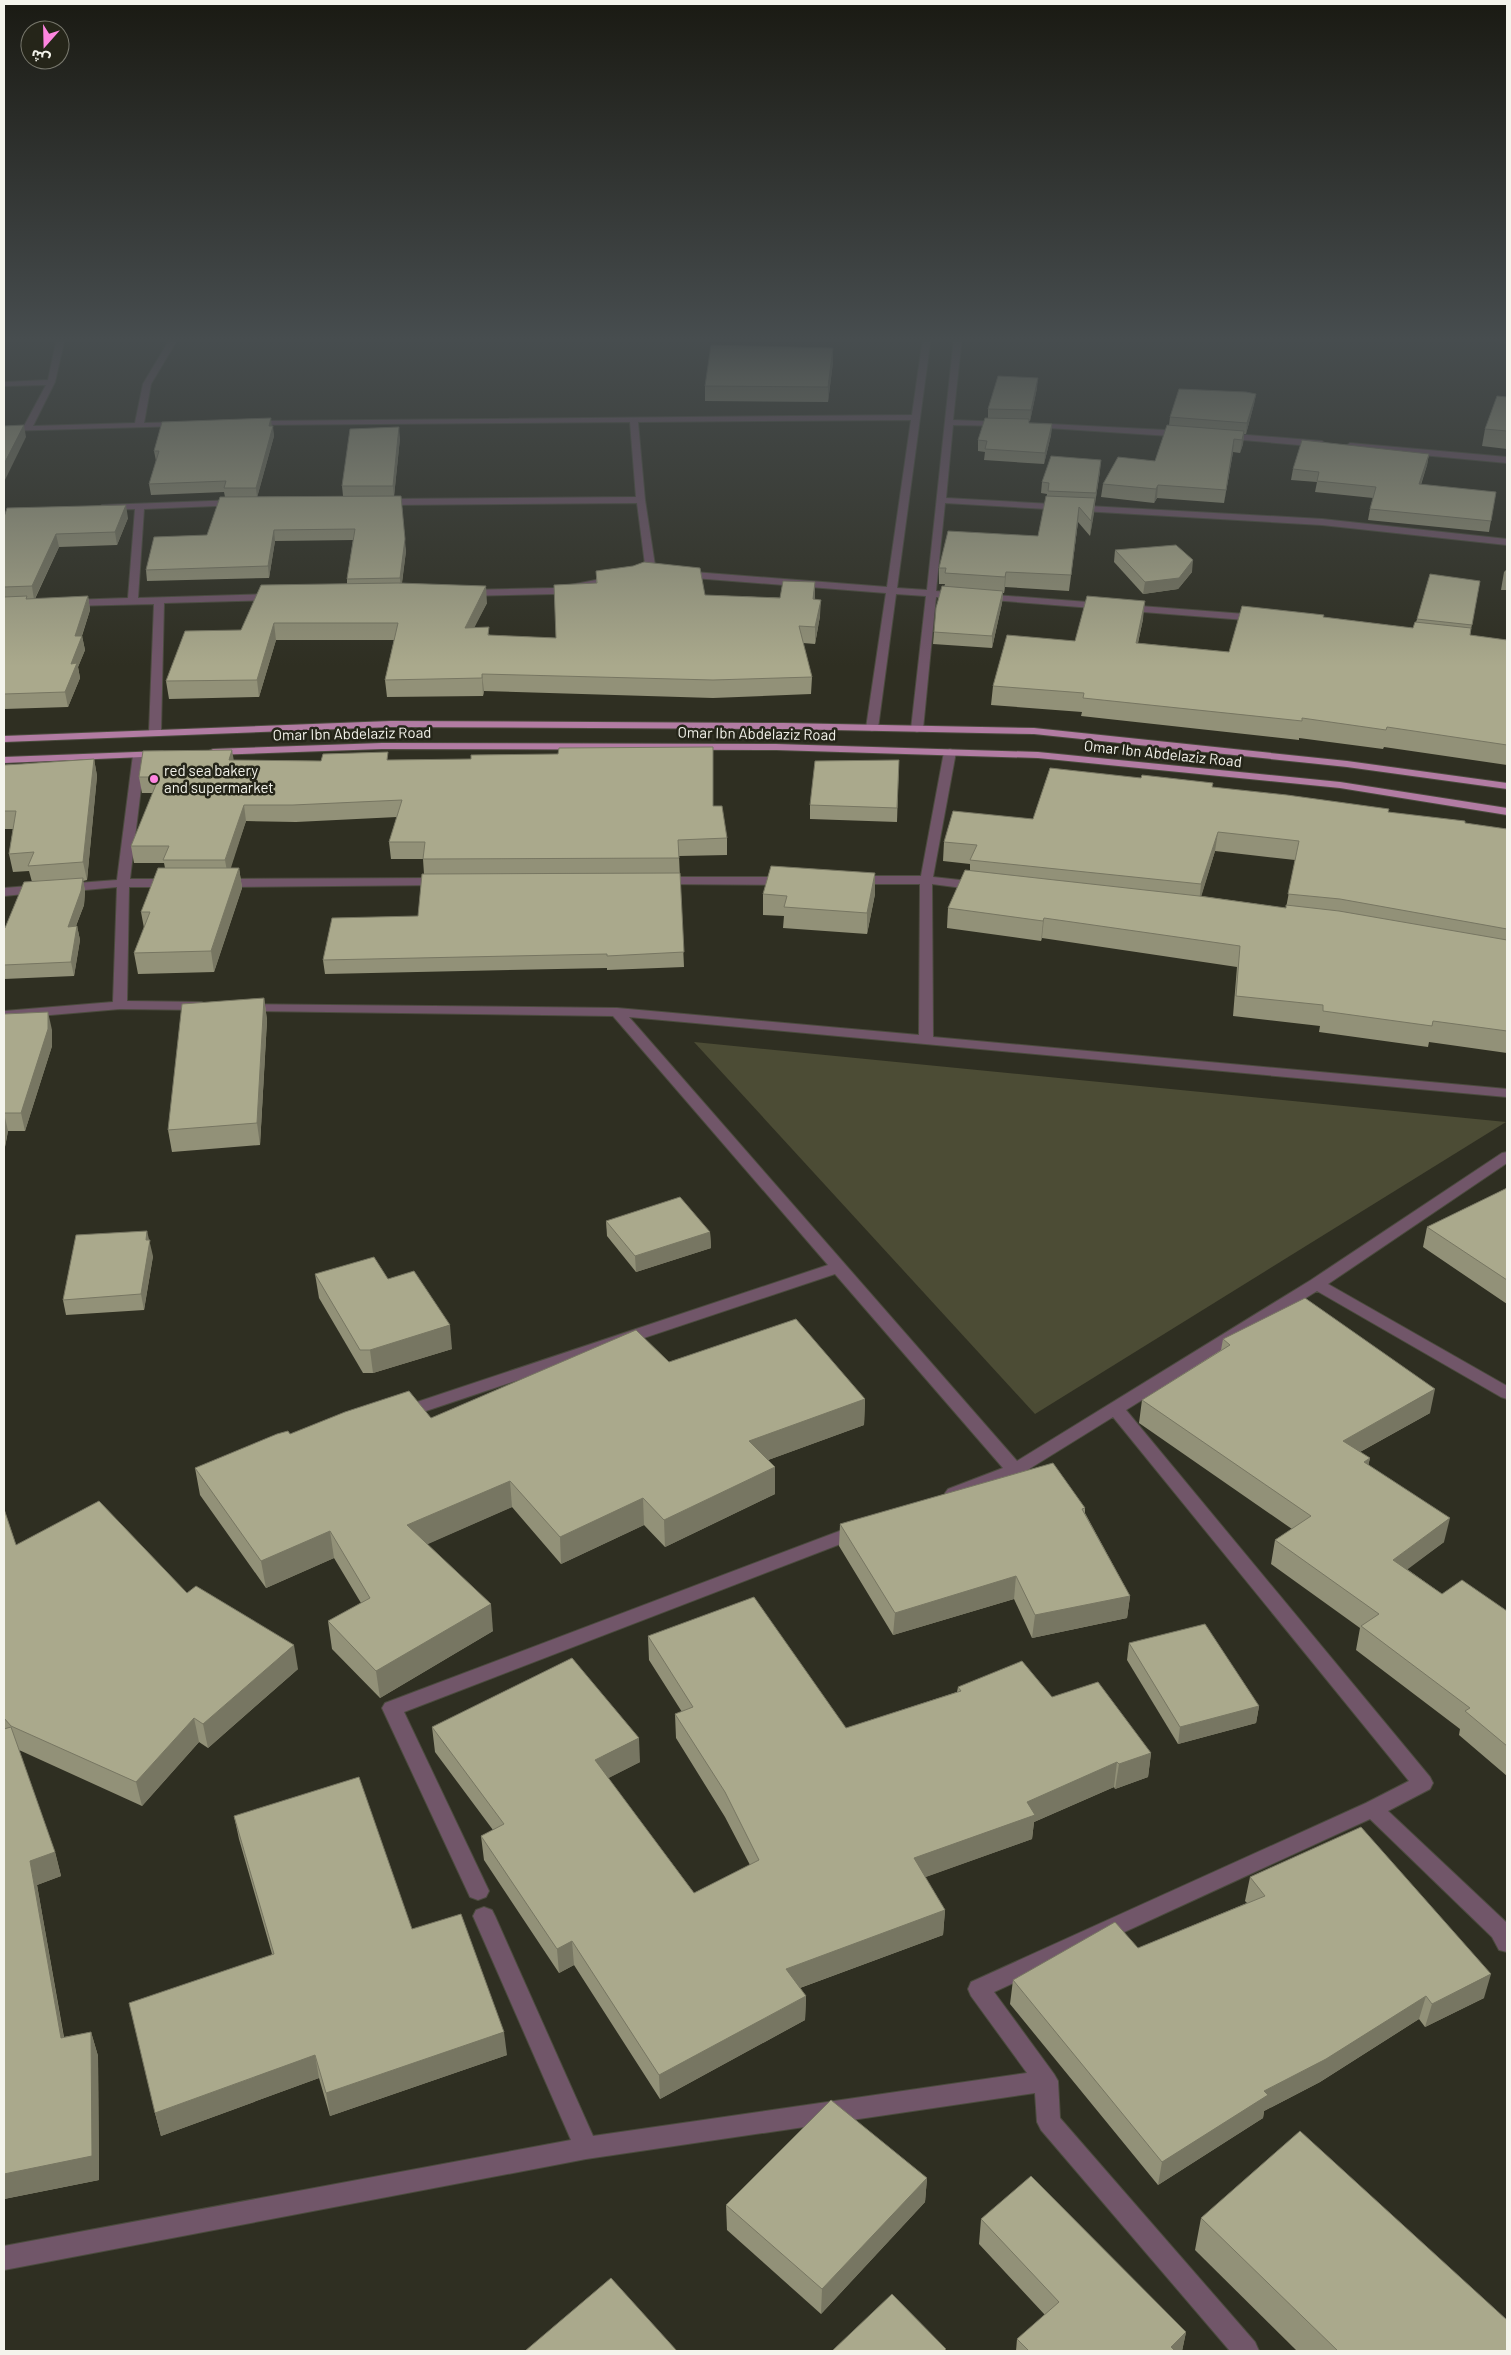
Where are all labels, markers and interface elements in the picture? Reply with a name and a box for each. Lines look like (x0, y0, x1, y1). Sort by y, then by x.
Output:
north arrow (20, 20, 70, 70)
text: ش (28, 46, 52, 69)
street label: Omar Ibn Abdelaziz Road (272, 723, 432, 743)
street label: Omar Ibn Abdelaziz Road (677, 723, 837, 743)
street label: Omar Ibn Abdelaziz Road (1083, 736, 1243, 770)
place label: red sea bakery and supermarket (164, 761, 274, 796)
marker: red sea bakery and supermarket (148, 773, 160, 785)

